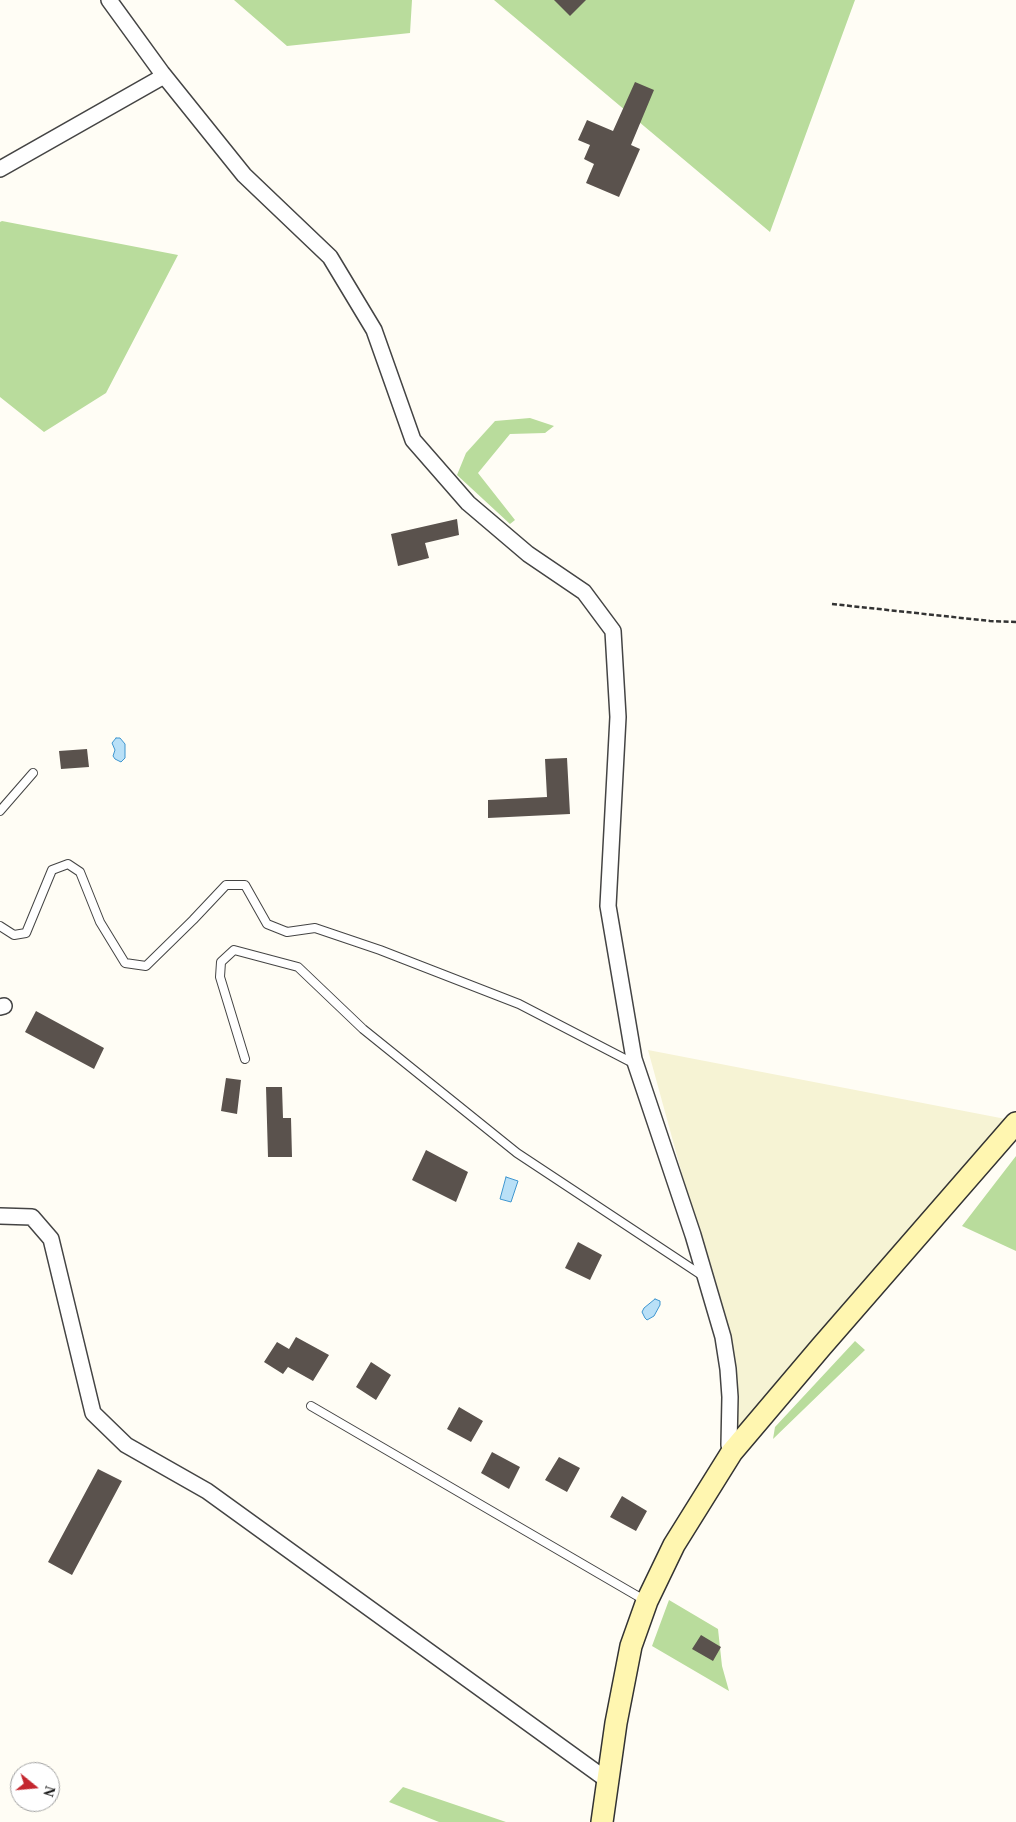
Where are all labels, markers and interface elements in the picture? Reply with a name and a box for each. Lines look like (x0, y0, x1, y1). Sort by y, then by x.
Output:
north arrow (10, 1762, 60, 1812)
text: N (40, 1784, 58, 1798)

